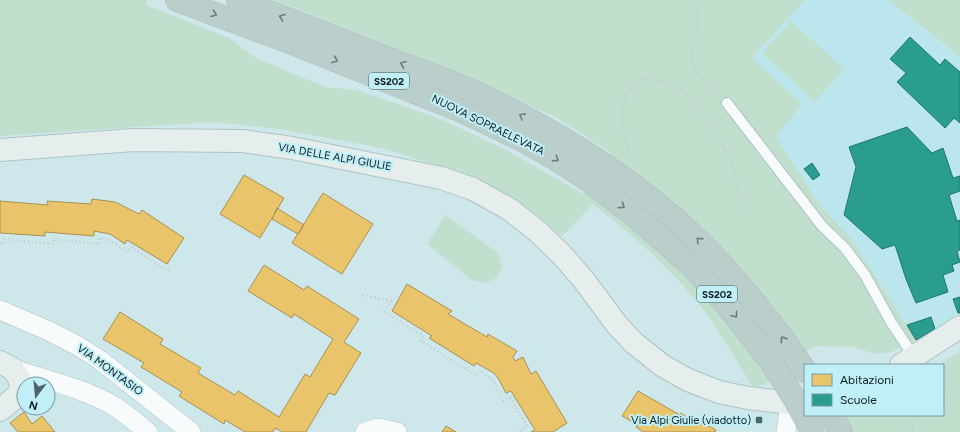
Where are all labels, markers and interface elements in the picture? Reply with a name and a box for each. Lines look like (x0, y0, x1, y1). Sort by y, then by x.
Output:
one-way arrow (210, 9, 217, 17)
one-way arrow (278, 13, 285, 21)
one-way arrow (331, 55, 339, 63)
one-way arrow (399, 60, 406, 68)
road number: SS202 (369, 73, 409, 89)
street label: NUOVA SOPRAELEVATA (429, 92, 547, 158)
one-way arrow (519, 113, 526, 120)
street label: VIA DELLE ALPI GIULIE (277, 141, 393, 173)
one-way arrow (552, 154, 559, 162)
one-way arrow (618, 201, 625, 208)
one-way arrow (696, 238, 704, 245)
road number: SS202 (697, 286, 737, 302)
one-way arrow (730, 311, 737, 318)
one-way arrow (781, 337, 788, 344)
street label: VIA MONTASIO (75, 342, 146, 398)
legend (804, 364, 944, 416)
text: Abitazioni (840, 373, 894, 387)
north arrow (16, 376, 56, 416)
text: Scuole (840, 393, 877, 407)
text: N (27, 398, 39, 413)
place label: Via Alpi Giulie (viadotto) (631, 414, 751, 427)
marker: Via Alpi Giulie (viadotto) (754, 415, 764, 425)

